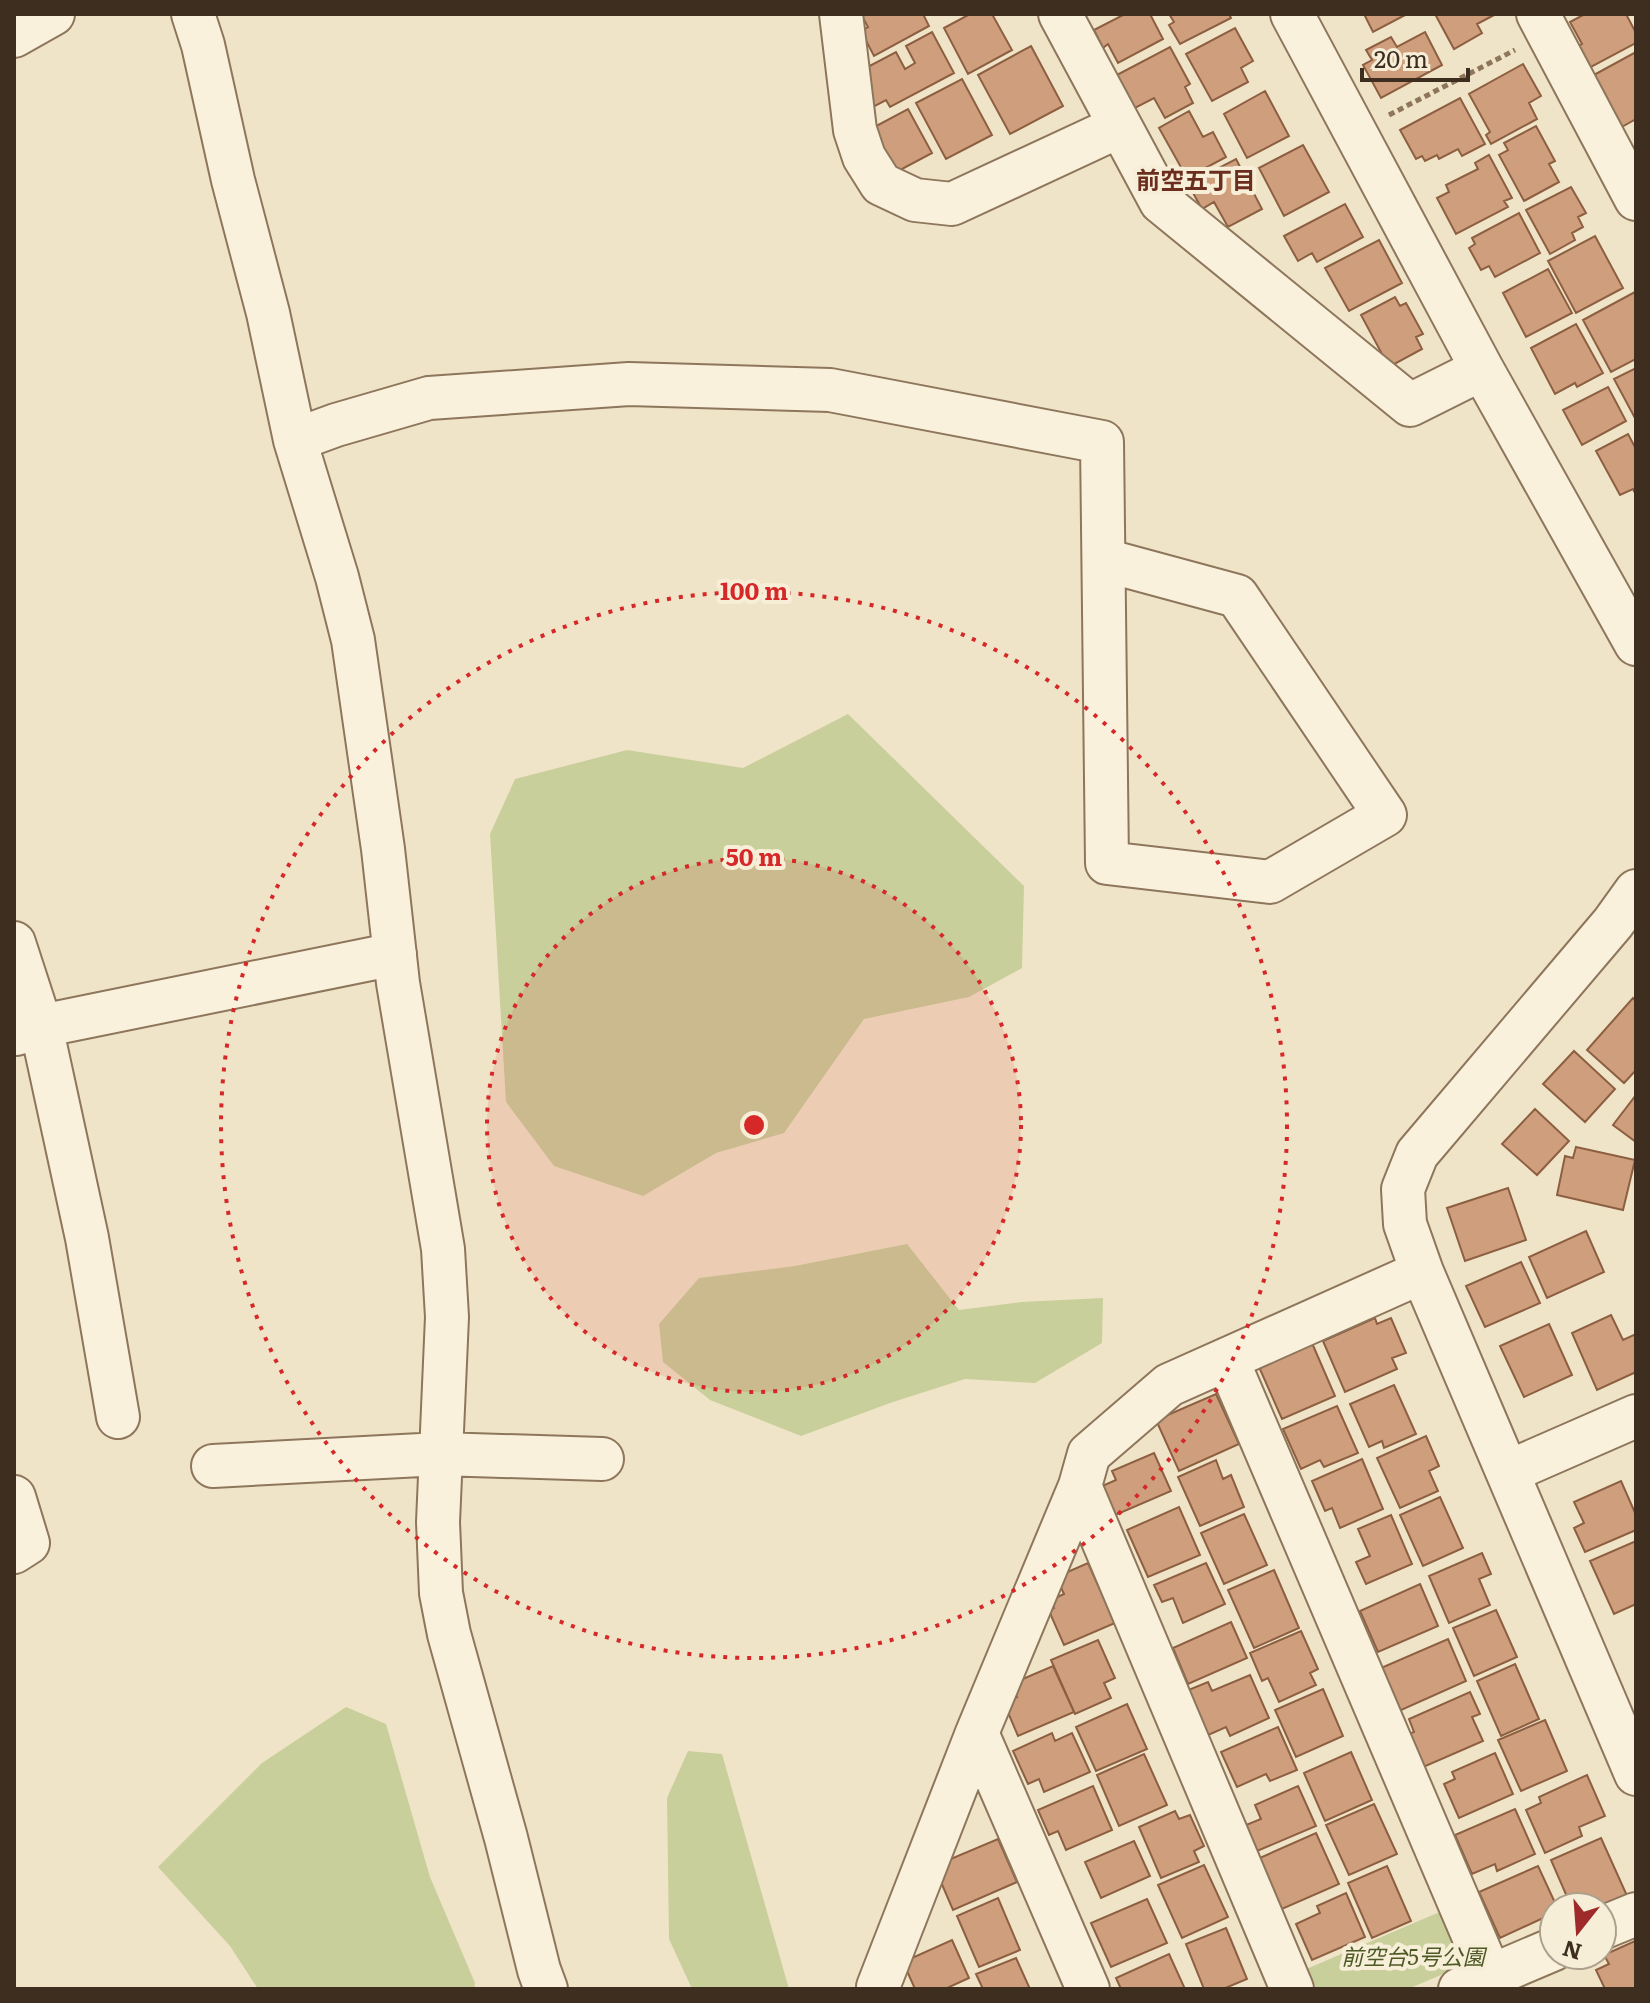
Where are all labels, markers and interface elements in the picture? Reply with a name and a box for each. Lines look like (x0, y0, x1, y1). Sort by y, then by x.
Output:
scale bar (1362, 32, 1468, 82)
text: 20 m (1374, 40, 1428, 75)
district label: 前空五丁目 (1136, 161, 1256, 196)
text: 100 m (720, 572, 788, 607)
text: 50 m (726, 838, 782, 873)
centre of rings (740, 1111, 768, 1139)
north arrow (1538, 1891, 1618, 1971)
text: N (1558, 1933, 1585, 1970)
park label: 前空台5号公園 (1341, 1939, 1488, 1972)

